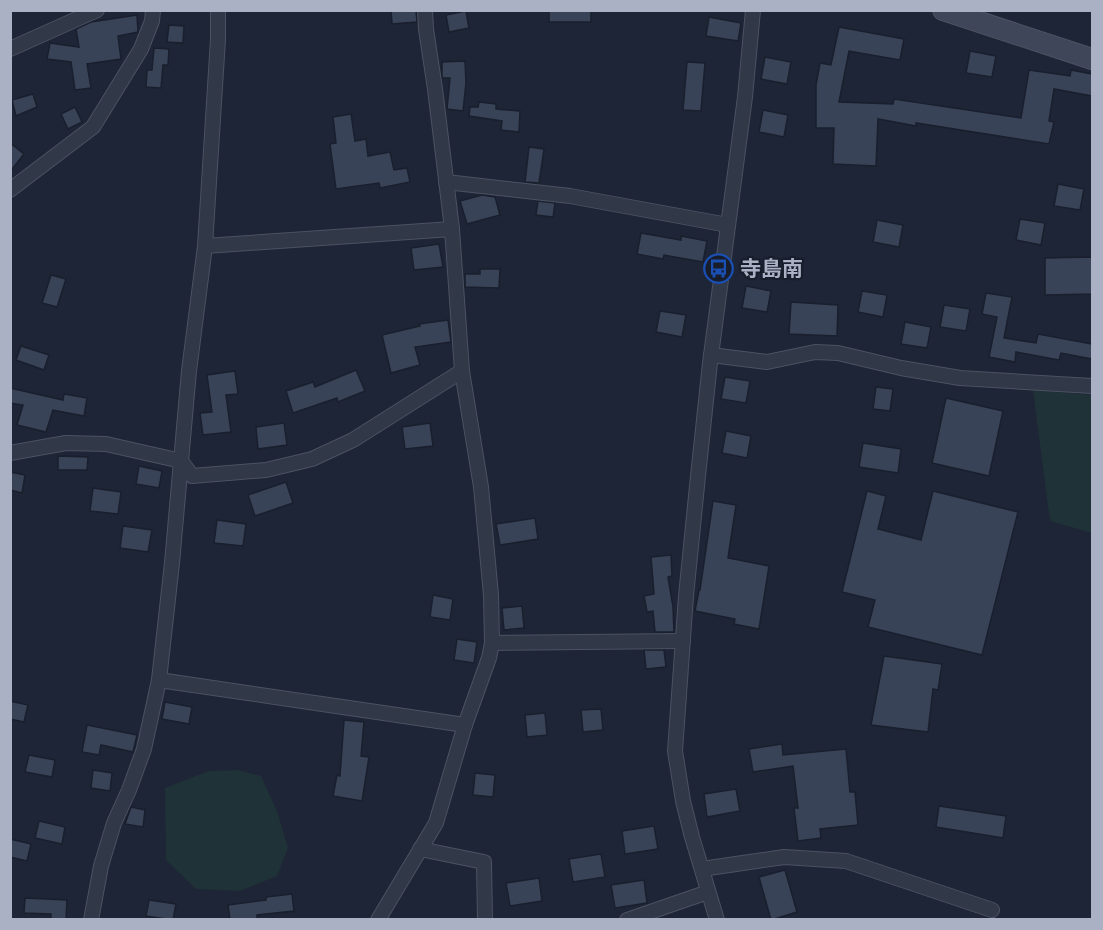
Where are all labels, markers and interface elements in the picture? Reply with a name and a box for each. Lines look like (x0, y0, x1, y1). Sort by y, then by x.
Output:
bus stop icon: 寺島南 (703, 253, 735, 285)
place label: 寺島南 (740, 258, 803, 280)

